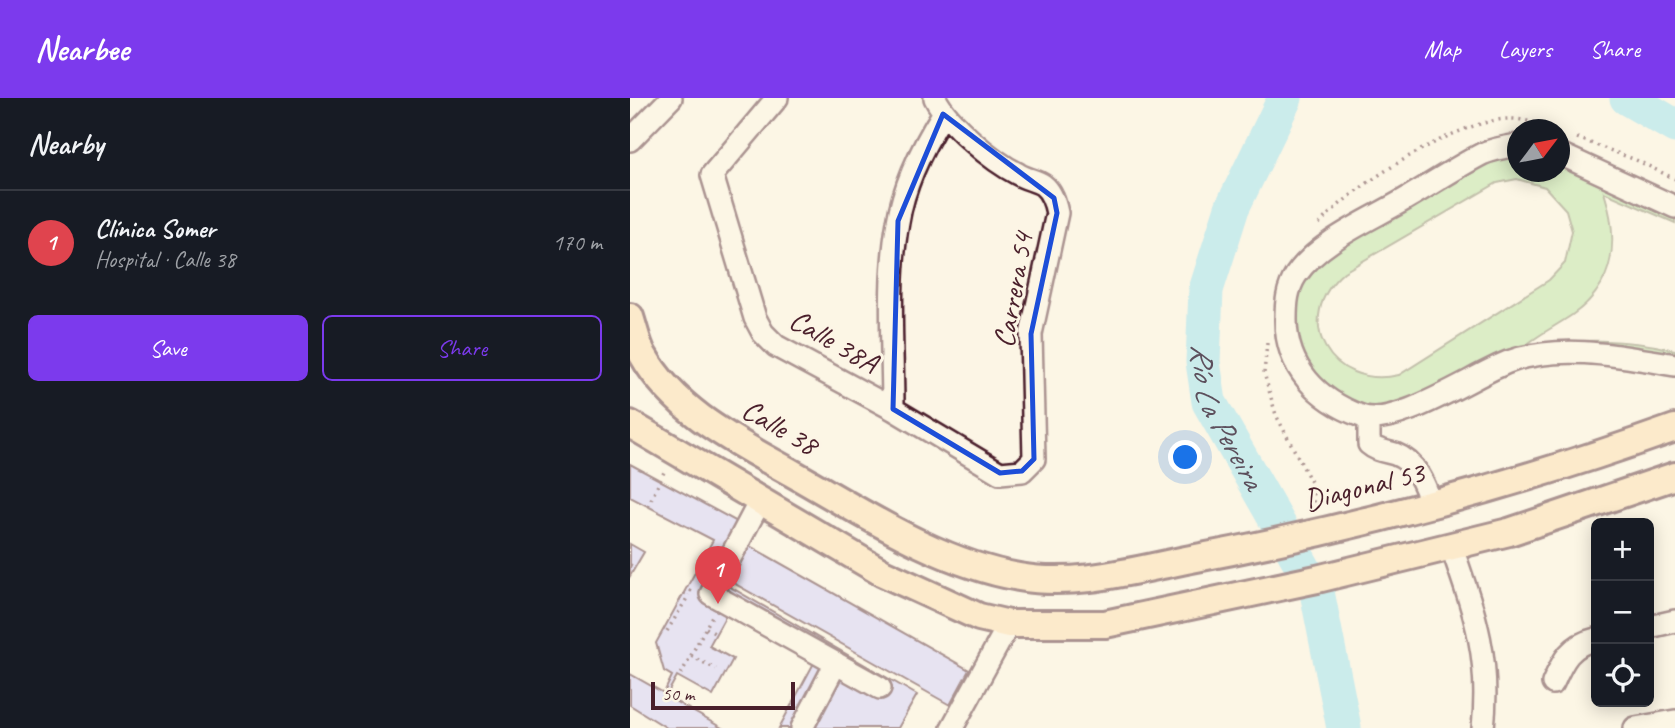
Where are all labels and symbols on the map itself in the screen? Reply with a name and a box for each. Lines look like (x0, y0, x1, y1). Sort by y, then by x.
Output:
north arrow (1507, 119, 1570, 182)
street label: Carrera 54 (984, 227, 1042, 350)
street label: Calle 38A (783, 300, 887, 383)
water label: Río La Pereira (1182, 344, 1276, 499)
street label: Calle 38 (735, 390, 827, 465)
your location (1168, 440, 1202, 474)
street label: Diagonal 53 (1300, 452, 1430, 519)
pin: 1 (695, 546, 741, 604)
scale bar (651, 679, 794, 711)

